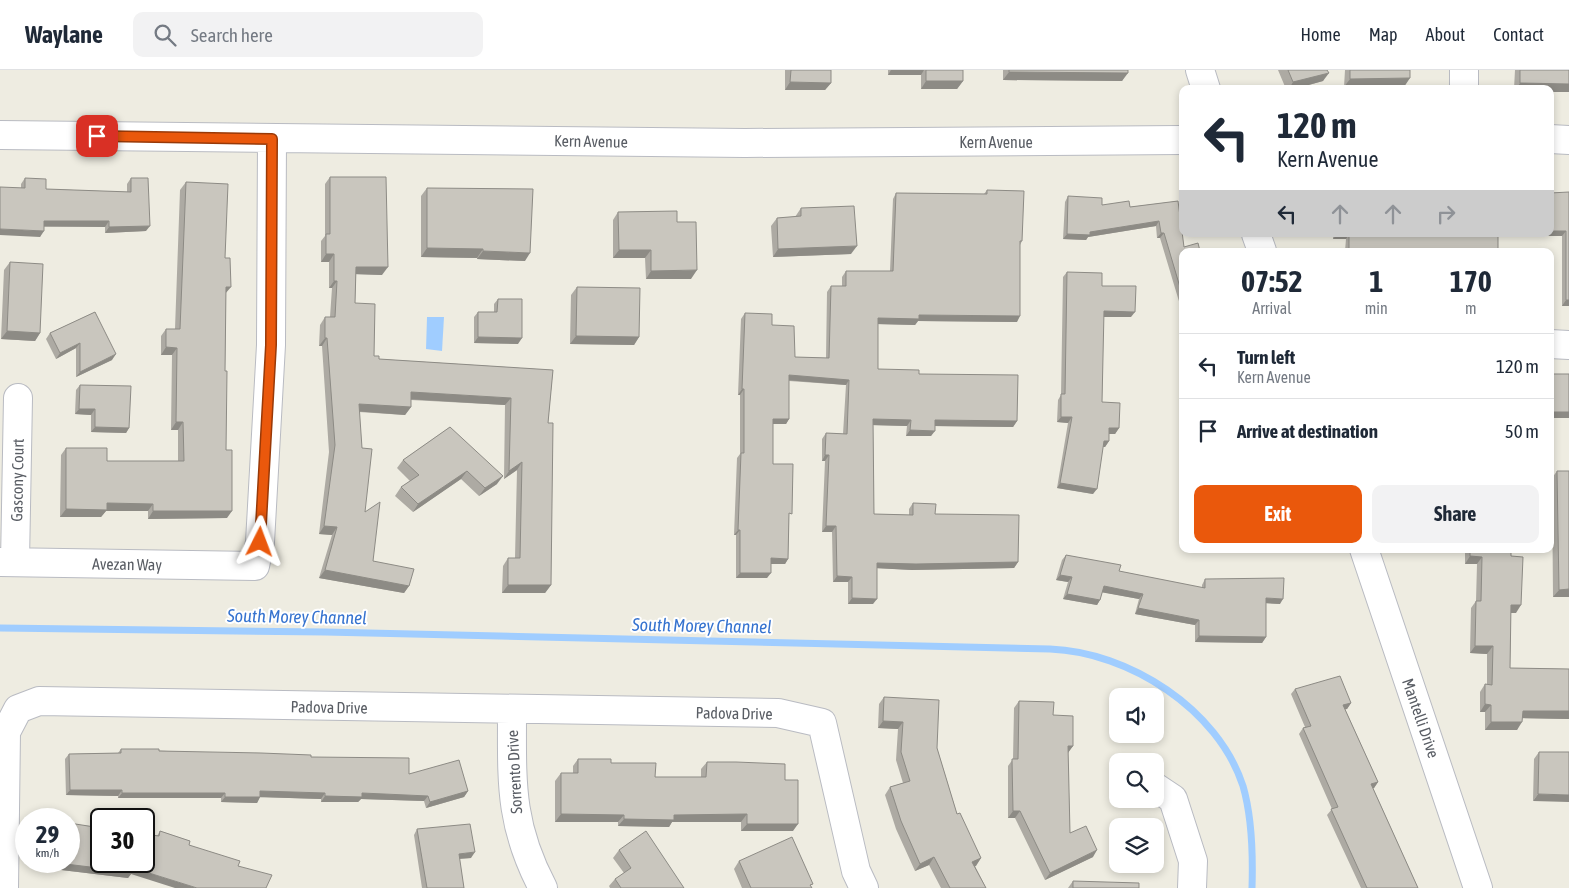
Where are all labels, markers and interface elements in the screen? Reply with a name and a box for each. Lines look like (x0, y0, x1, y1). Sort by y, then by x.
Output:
search box (133, 12, 483, 57)
text: Waylane (25, 21, 103, 48)
icon: search (151, 21, 179, 49)
text: Search here (191, 24, 273, 46)
text: Home (1301, 24, 1341, 45)
text: Map (1369, 24, 1398, 45)
text: About (1426, 24, 1465, 45)
text: Contact (1493, 24, 1544, 45)
icon: left (1194, 105, 1259, 170)
text: 120 m (1277, 105, 1356, 145)
pin (76, 115, 118, 157)
icon: arrive (83, 122, 111, 150)
street label: Kern Avenue (554, 131, 628, 151)
street label: Kern Avenue (959, 133, 1033, 151)
text: Kern Avenue (1277, 146, 1378, 172)
icon: left (1273, 200, 1301, 228)
icon: ahead (1326, 200, 1354, 228)
icon: ahead (1379, 200, 1407, 228)
icon: right (1432, 200, 1460, 228)
text: 07:52 (1241, 264, 1303, 298)
text: 1 (1369, 264, 1383, 298)
text: 170 (1450, 264, 1492, 298)
text: Arrival (1252, 299, 1291, 317)
text: min (1365, 299, 1388, 317)
text: m (1465, 299, 1477, 317)
text: Turn left (1237, 346, 1295, 368)
icon: left (1194, 352, 1222, 380)
text: 120 m (1496, 355, 1539, 377)
text: Kern Avenue (1237, 368, 1311, 386)
icon: arrive (1194, 417, 1222, 445)
text: Arrive at destination (1237, 420, 1378, 442)
text: 50 m (1505, 420, 1539, 442)
street label: Gascony Court (7, 438, 28, 522)
button: Exit (1194, 485, 1362, 543)
button: Share (1372, 485, 1539, 543)
position arrow (233, 515, 285, 567)
street label: Avezan Way (92, 554, 162, 575)
water label: South Morey Channel (226, 605, 367, 628)
water label: South Morey Channel (631, 614, 772, 637)
street label: Mantelli Drive (1399, 676, 1443, 760)
map controls (1109, 688, 1164, 873)
button: sound (1109, 688, 1164, 743)
street label: Padova Drive (290, 697, 368, 717)
street label: Padova Drive (695, 703, 773, 723)
street label: Sorrento Drive (503, 730, 525, 814)
button: search (1109, 753, 1164, 808)
speed limit sign: 30 (90, 808, 155, 873)
button: layers (1109, 818, 1164, 873)
text: 29 (36, 820, 59, 848)
text: km/h (36, 846, 59, 860)

